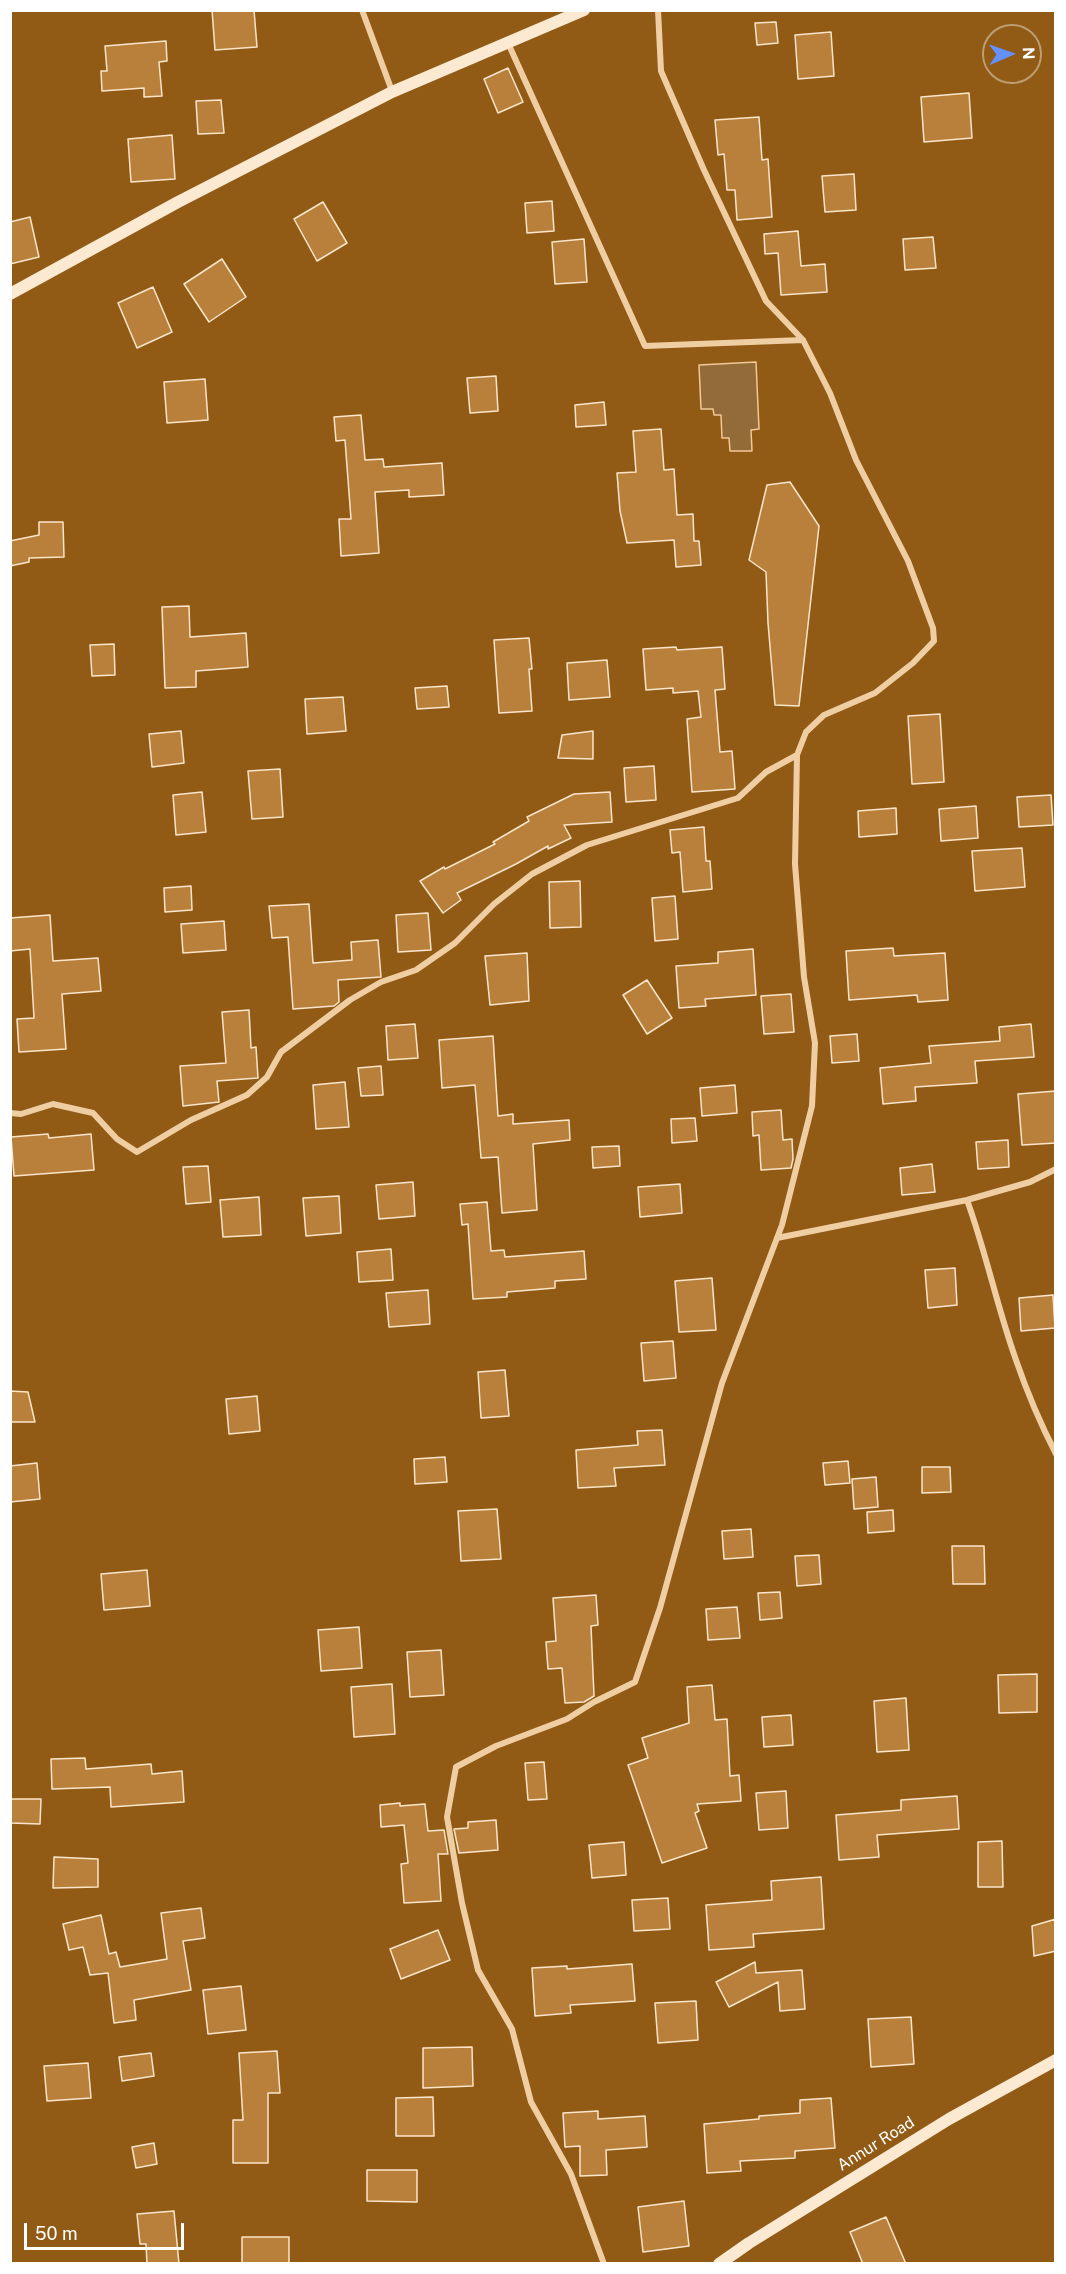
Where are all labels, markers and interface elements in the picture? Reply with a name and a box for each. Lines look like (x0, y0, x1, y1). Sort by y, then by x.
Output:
north arrow (982, 24, 1042, 84)
text: N (1019, 47, 1038, 60)
street label: Annur Road (834, 2113, 918, 2175)
scale bar (27, 2211, 188, 2249)
text: 50 m (35, 2223, 78, 2244)

